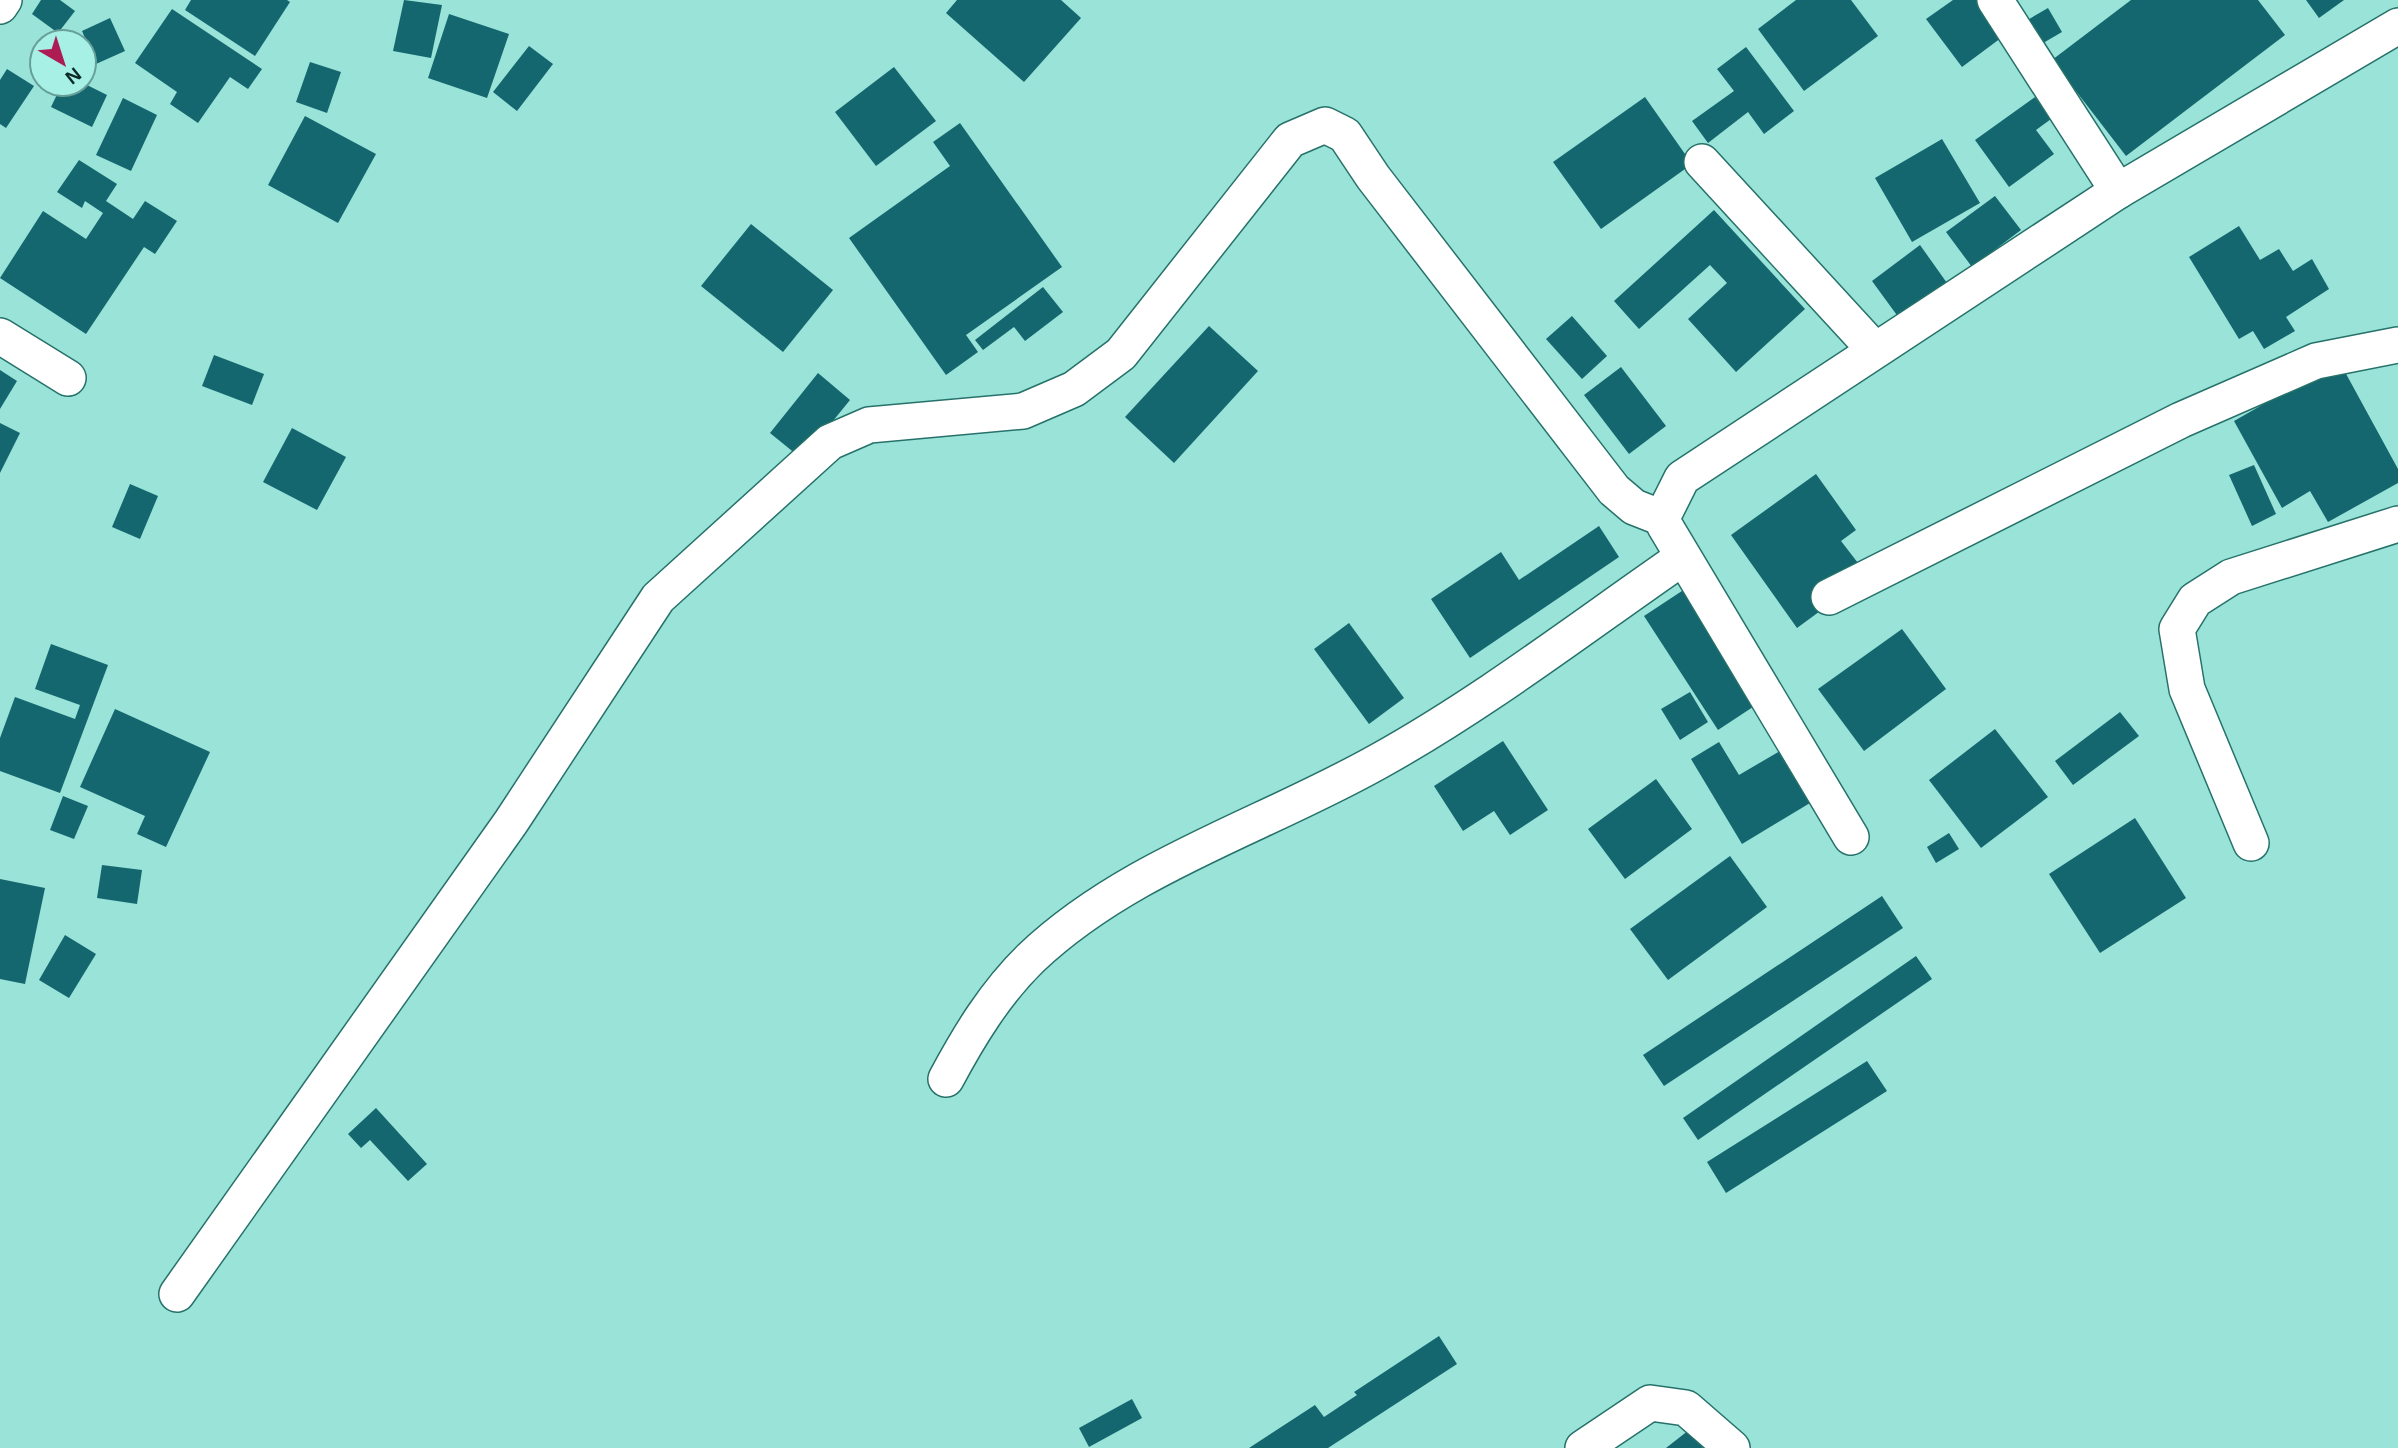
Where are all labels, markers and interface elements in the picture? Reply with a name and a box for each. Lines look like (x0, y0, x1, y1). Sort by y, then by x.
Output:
north arrow (28, 28, 98, 98)
text: N (61, 63, 85, 88)

